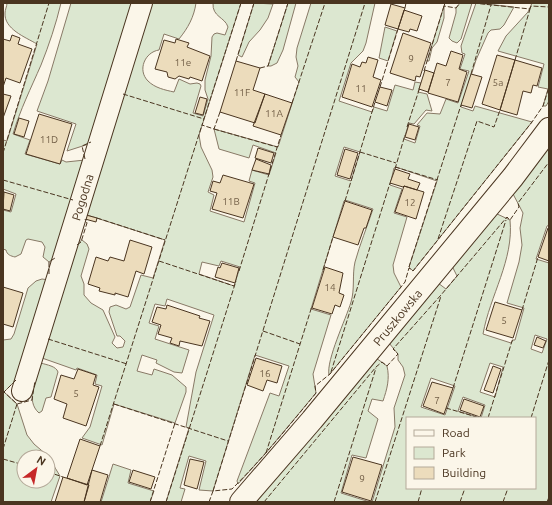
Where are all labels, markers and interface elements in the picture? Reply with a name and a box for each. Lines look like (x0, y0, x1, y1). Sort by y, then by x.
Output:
house number: 9 (408, 53, 414, 64)
house number: 11e (175, 57, 191, 68)
house number: 7 (445, 77, 451, 88)
house number: 5a (493, 77, 503, 88)
house number: 11 (355, 83, 367, 94)
house number: 11F (234, 87, 250, 98)
house number: 11A (265, 108, 283, 119)
house number: 11D (40, 134, 58, 145)
street label: Pogodna (69, 172, 95, 222)
house number: 11B (222, 196, 240, 207)
house number: 12 (404, 197, 416, 208)
house number: 14 (324, 282, 336, 293)
street label: Pruszkowska (370, 286, 424, 348)
house number: 5 (501, 315, 507, 326)
house number: 16 (259, 368, 271, 379)
house number: 5 (73, 388, 79, 399)
house number: 7 (434, 395, 440, 406)
legend (406, 417, 536, 489)
text: Road (442, 426, 470, 439)
text: Park (442, 446, 466, 459)
north arrow (16, 449, 56, 489)
text: N (35, 453, 48, 468)
text: Building (442, 466, 486, 479)
house number: 9 (359, 473, 365, 484)

